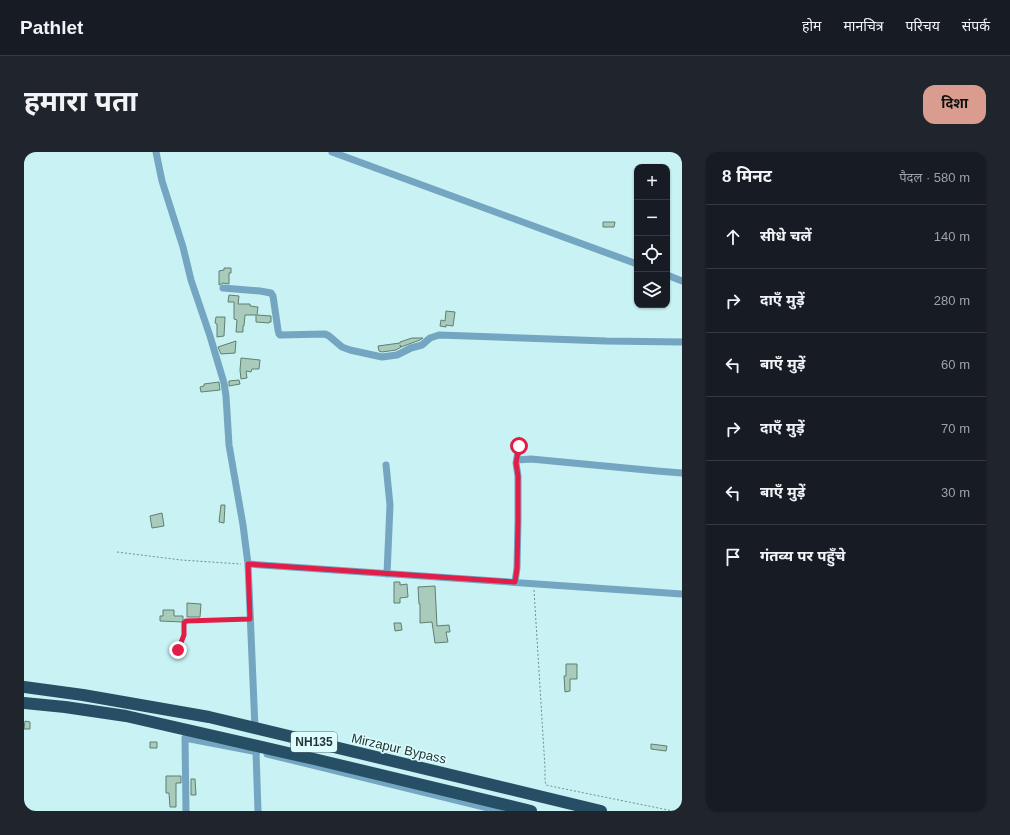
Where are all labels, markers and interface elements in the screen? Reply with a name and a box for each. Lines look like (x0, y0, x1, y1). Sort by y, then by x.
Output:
text: Pathlet (20, 17, 83, 38)
text: होम (802, 18, 821, 34)
text: मानचित्र (843, 18, 884, 34)
text: परिचय (906, 18, 940, 34)
text: संपर्क (962, 18, 990, 34)
button: दिशा (923, 85, 986, 124)
text: हमारा पता (24, 86, 138, 117)
map controls (634, 164, 670, 308)
button: + (634, 164, 670, 200)
text: 8 मिनट (722, 167, 772, 186)
text: पैदल · 580 m (899, 170, 970, 185)
button: − (634, 200, 670, 236)
icon: ahead (722, 226, 744, 248)
text: सीधे चलें (760, 227, 811, 244)
text: 140 m (934, 229, 970, 244)
button: locate (634, 236, 670, 272)
button: layers (634, 272, 670, 308)
icon: right (722, 290, 744, 312)
text: दाएँ मुड़ें (760, 291, 804, 308)
text: 280 m (934, 293, 970, 308)
icon: left (722, 354, 744, 376)
text: बाएँ मुड़ें (760, 355, 805, 372)
text: 60 m (941, 357, 970, 372)
icon: right (722, 418, 744, 440)
text: दाएँ मुड़ें (760, 419, 804, 436)
text: 70 m (941, 421, 970, 436)
route start (510, 437, 528, 455)
icon: left (722, 482, 744, 504)
text: बाएँ मुड़ें (760, 483, 805, 500)
text: 30 m (941, 485, 970, 500)
icon: arrive (722, 546, 744, 568)
text: गंतव्य पर पहुँचे (760, 547, 845, 564)
route end (169, 641, 187, 659)
street label: Mirzapur Bypass (350, 730, 448, 767)
road number: NH135 (291, 732, 337, 752)

